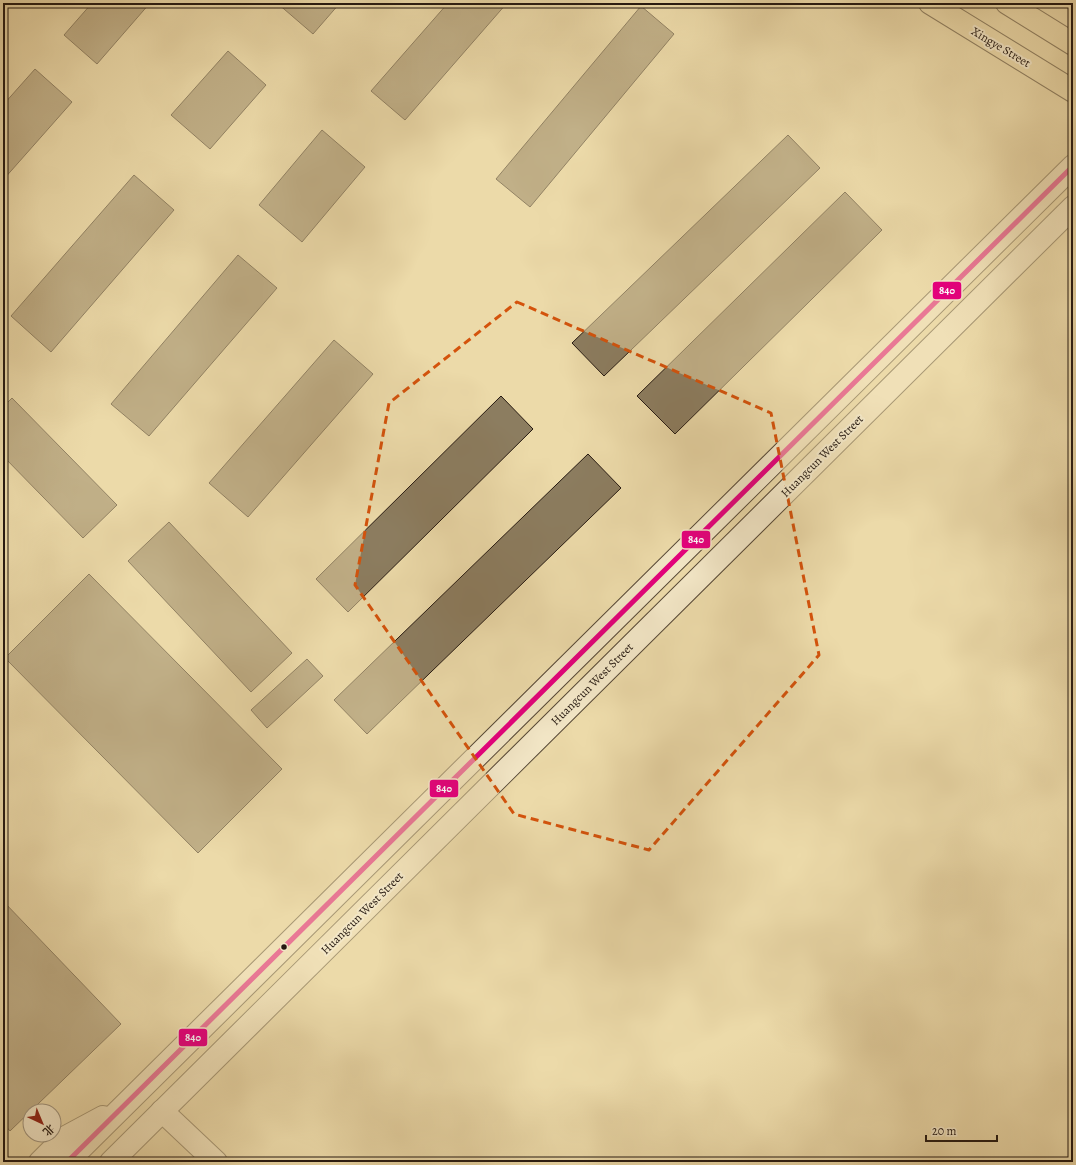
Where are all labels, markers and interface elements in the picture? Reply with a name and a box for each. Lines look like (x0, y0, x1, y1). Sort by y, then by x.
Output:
street label: Xingye Street (968, 23, 1034, 71)
line badge: 840 (932, 281, 962, 300)
text: 840 (939, 283, 955, 298)
street label: Huangcun West Street (777, 411, 867, 501)
line badge: 840 (681, 530, 711, 549)
text: 840 (688, 532, 704, 547)
street label: Huangcun West Street (547, 639, 637, 729)
line badge: 840 (429, 779, 459, 798)
text: 840 (436, 781, 452, 796)
street label: Huangcun West Street (317, 868, 407, 958)
unlabelled marker (279, 942, 289, 952)
line badge: 840 (178, 1028, 208, 1047)
text: 840 (185, 1030, 201, 1045)
north arrow (22, 1103, 62, 1143)
scale bar (926, 1117, 997, 1143)
text: 北 (39, 1121, 58, 1139)
text: 20 m (932, 1123, 956, 1139)

